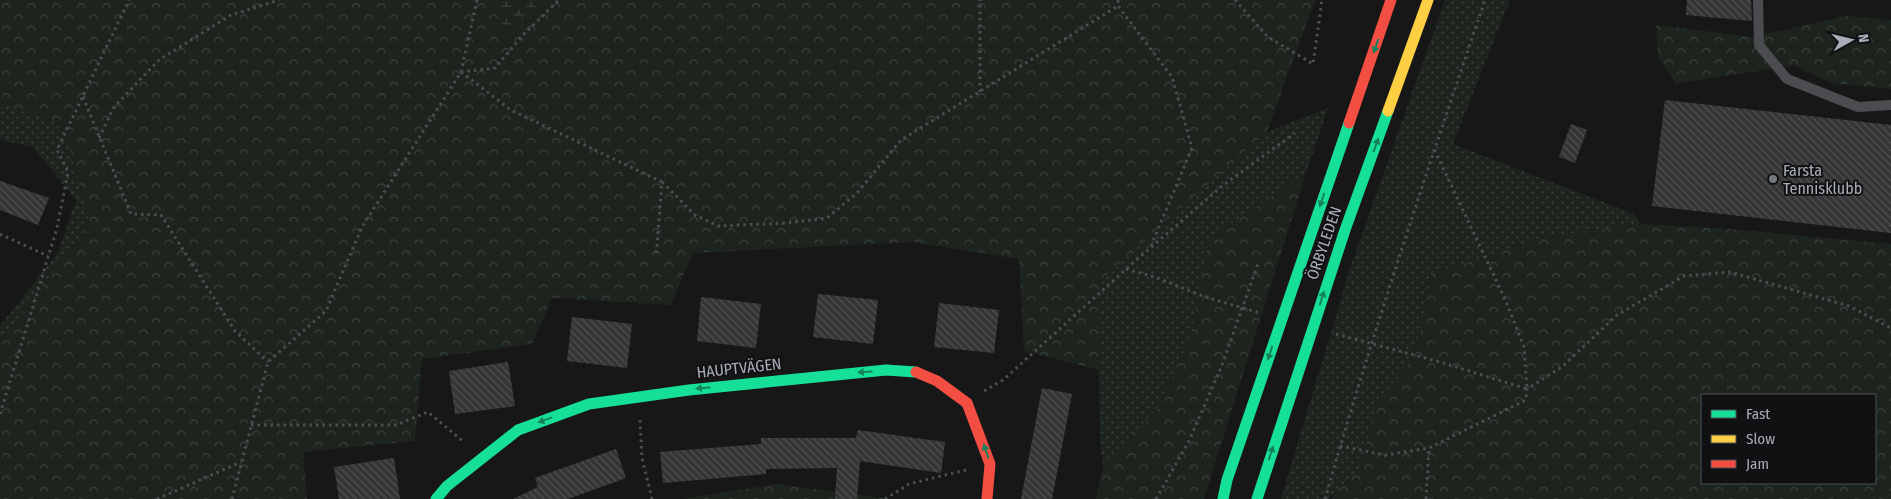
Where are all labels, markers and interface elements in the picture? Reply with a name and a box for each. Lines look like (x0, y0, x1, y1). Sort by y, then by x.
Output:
north arrow (1826, 15, 1876, 65)
text: N (1854, 33, 1872, 44)
one-way arrow (1371, 39, 1379, 54)
one-way arrow (1372, 137, 1380, 152)
place label: Farsta Tennisklubb (1783, 161, 1862, 198)
marker: Farsta Tennisklubb (1767, 173, 1779, 185)
one-way arrow (1318, 192, 1325, 207)
street label: ÖRBYLEDEN (1303, 204, 1345, 282)
one-way arrow (1319, 291, 1327, 306)
one-way arrow (1266, 346, 1273, 361)
street label: HAUPTVÄGEN (696, 354, 782, 382)
one-way arrow (857, 368, 873, 376)
one-way arrow (695, 384, 711, 392)
legend (1701, 394, 1876, 484)
text: Fast (1746, 405, 1770, 423)
one-way arrow (537, 416, 552, 424)
text: Slow (1746, 430, 1775, 448)
one-way arrow (981, 443, 989, 458)
one-way arrow (1268, 445, 1276, 460)
text: Jam (1746, 455, 1769, 473)

